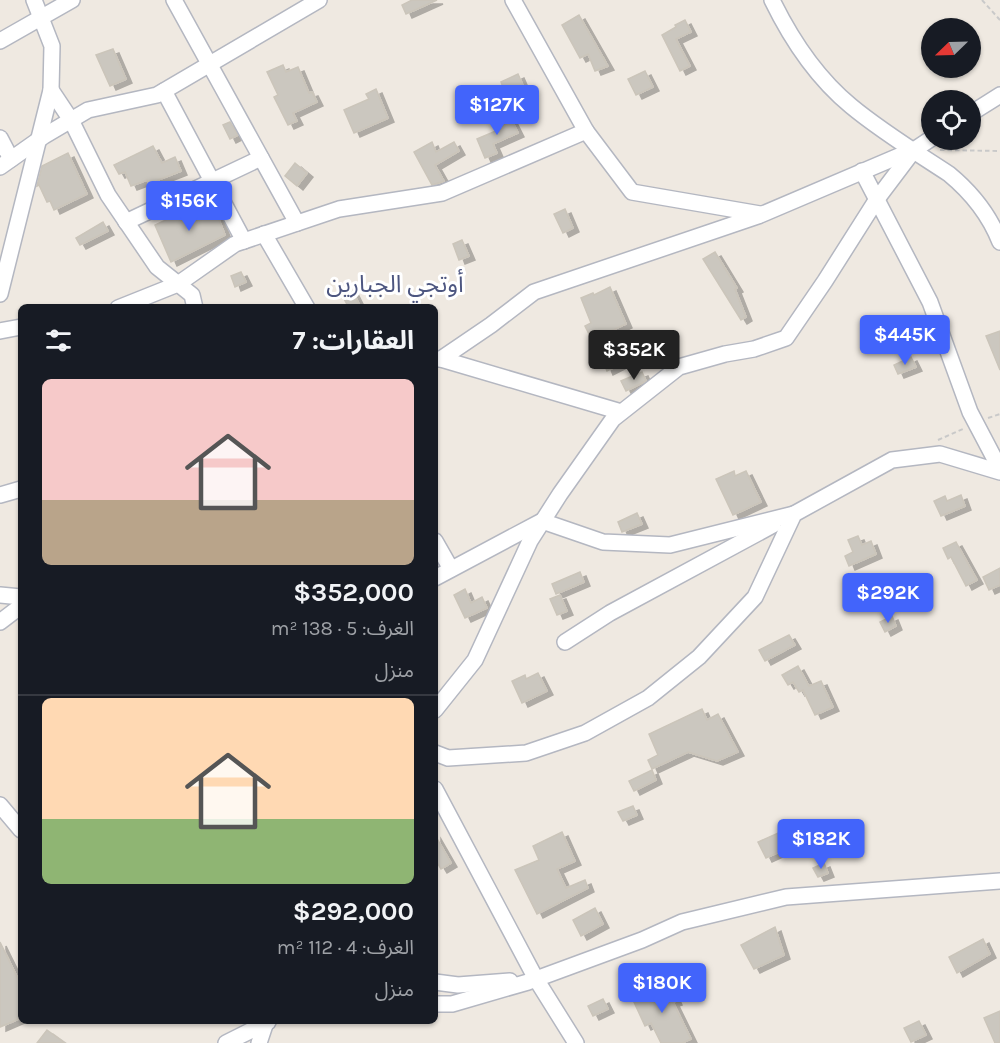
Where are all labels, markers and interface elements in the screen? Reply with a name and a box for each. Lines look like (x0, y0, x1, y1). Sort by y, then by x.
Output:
north arrow (921, 18, 981, 78)
map controls (921, 18, 981, 150)
pin: $127K (455, 85, 539, 136)
button: locate (921, 90, 981, 150)
text: $127K (469, 93, 525, 116)
pin: $156K (147, 181, 231, 232)
text: $156K (160, 189, 218, 212)
district label: أوتجي الجبارين (326, 268, 464, 303)
pin: $445K (863, 315, 947, 366)
text: $445K (874, 323, 936, 346)
icon: filters (42, 324, 75, 357)
text: العقارات: 7 (293, 325, 414, 356)
pin: $352K (592, 330, 676, 381)
text: $352K (602, 338, 666, 361)
icon: home (174, 418, 282, 526)
pin: $292K (846, 573, 930, 624)
text: $352,000 (293, 577, 414, 608)
text: $292K (856, 581, 920, 604)
text: الغرف: 5 · 138 m² (271, 617, 414, 640)
text: منزل (375, 659, 414, 682)
icon: home (174, 737, 282, 845)
pin: $182K (779, 819, 863, 870)
text: $182K (791, 827, 851, 850)
text: $292,000 (293, 896, 414, 927)
text: الغرف: 4 · 112 m² (277, 936, 414, 959)
pin: $180K (620, 963, 704, 1014)
text: $180K (632, 971, 692, 994)
text: منزل (375, 978, 414, 1001)

